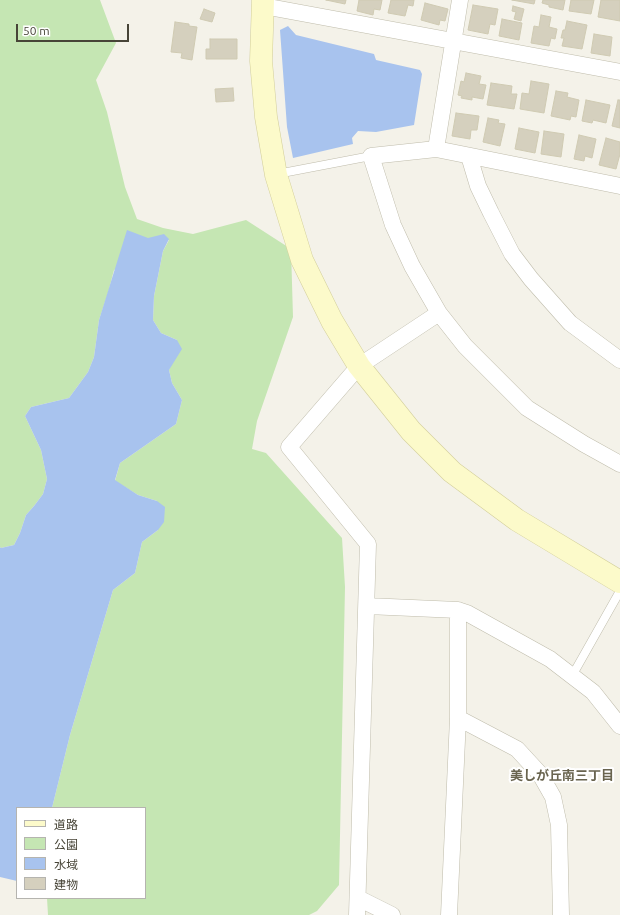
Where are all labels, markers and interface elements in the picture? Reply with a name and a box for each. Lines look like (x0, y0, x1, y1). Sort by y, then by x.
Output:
scale bar (18, 16, 131, 42)
text: 50 m (23, 24, 50, 37)
district label: 美しが丘南三丁目 (510, 768, 614, 784)
legend (16, 807, 146, 899)
text: 道路 (54, 818, 78, 831)
text: 公園 (54, 838, 78, 851)
text: 水域 (54, 858, 78, 871)
text: 建物 (54, 878, 78, 891)

